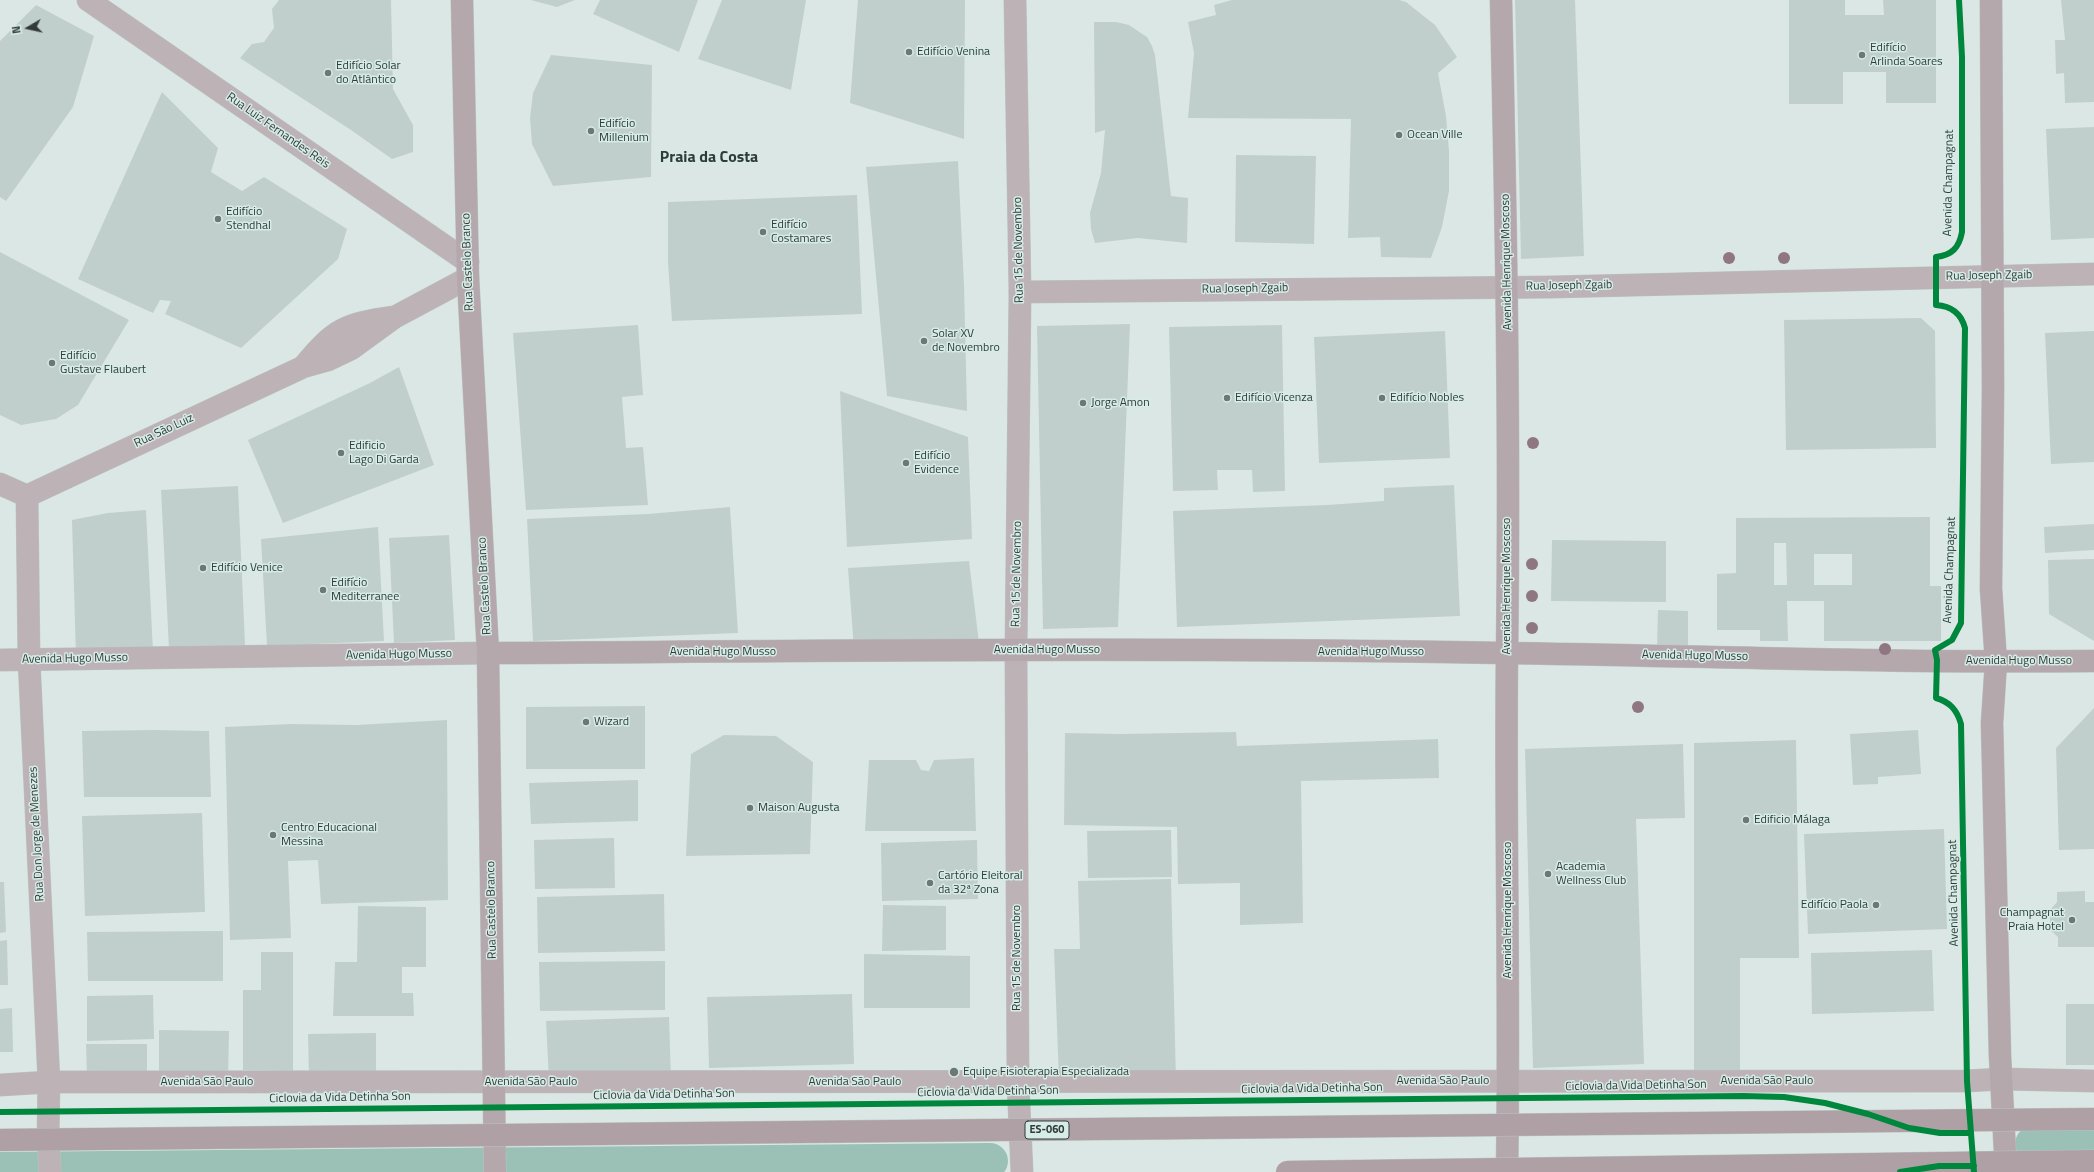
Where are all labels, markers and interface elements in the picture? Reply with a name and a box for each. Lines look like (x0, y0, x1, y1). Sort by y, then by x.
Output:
north arrow (8, 8, 48, 48)
text: N (8, 25, 25, 35)
place label: Edifício Arlinda Soares (1870, 41, 1943, 69)
place label: Edifício Venina (917, 45, 990, 59)
marker: Edifício Venina (904, 47, 914, 57)
marker: Edifício Arlinda Soares (1857, 50, 1867, 60)
place label: Edifício Solar do Atlântico (336, 59, 401, 87)
marker: Edifício Solar do Atlântico (323, 68, 333, 78)
street label: Rua Luiz Fernandes Reis (224, 90, 332, 172)
place label: Edifício Millenium (599, 117, 649, 145)
marker: Edifício Millenium (586, 126, 596, 136)
place label: Ocean Ville (1407, 128, 1462, 142)
street label: Avenida Champagnat (1941, 129, 1957, 237)
marker: Ocean Ville (1394, 130, 1404, 140)
district label: Praia da Costa (660, 148, 758, 168)
street label: Avenida Henrique Moscoso (1499, 193, 1515, 331)
street label: Rua 15 de Novembro (1011, 197, 1027, 303)
place label: Edifício Stendhal (226, 205, 271, 233)
street label: Rua Castelo Branco (459, 213, 477, 311)
marker: Edifício Stendhal (213, 214, 223, 224)
place label: Edifício Costamares (771, 218, 831, 246)
marker: Edifício Costamares (758, 227, 768, 237)
street label: Rua Joseph Zgaib (1946, 268, 2032, 284)
street label: Rua Joseph Zgaib (1526, 278, 1612, 294)
street label: Rua Joseph Zgaib (1202, 281, 1288, 297)
place label: Solar XV de Novembro (932, 327, 1000, 355)
marker: Solar XV de Novembro (919, 336, 929, 346)
place label: Edifício Gustave Flaubert (60, 349, 146, 377)
marker: Edifício Gustave Flaubert (47, 358, 57, 368)
place label: Edifício Vicenza (1235, 391, 1313, 405)
place label: Edifício Nobles (1390, 391, 1464, 405)
marker: Edifício Vicenza (1222, 393, 1232, 403)
marker: Edifício Nobles (1377, 393, 1387, 403)
place label: Jorge Amon (1091, 396, 1150, 410)
marker: Jorge Amon (1078, 398, 1088, 408)
street label: Rua São Luiz (132, 411, 196, 451)
place label: Edificio Lago Di Garda (349, 439, 419, 467)
marker: Edificio Lago Di Garda (336, 448, 346, 458)
place label: Edifício Evidence (914, 449, 959, 477)
marker: Edifício Evidence (901, 458, 911, 468)
street label: Avenida Champagnat (1941, 516, 1959, 624)
street label: Avenida Henrique Moscoso (1500, 518, 1514, 654)
street label: Rua 15 de Novembro (1009, 521, 1025, 627)
street label: Rua Castelo Branco (475, 537, 495, 635)
place label: Edifício Venice (211, 561, 283, 575)
marker: Edifício Venice (198, 563, 208, 573)
place label: Edifício Mediterranee (331, 576, 399, 604)
marker: Edifício Mediterranee (318, 585, 328, 595)
street label: Avenida Hugo Musso (994, 643, 1100, 657)
street label: Avenida Hugo Musso (670, 645, 776, 659)
street label: Avenida Hugo Musso (1318, 645, 1424, 659)
street label: Avenida Hugo Musso (346, 647, 452, 663)
street label: Avenida Hugo Musso (1642, 648, 1748, 664)
street label: Avenida Hugo Musso (22, 651, 128, 667)
street label: Avenida Hugo Musso (1966, 654, 2072, 668)
place label: Wizard (594, 715, 629, 729)
marker: Wizard (581, 717, 591, 727)
street label: Rua Don Jorge de Menezes (26, 766, 48, 902)
place label: Maison Augusta (758, 801, 840, 815)
marker: Maison Augusta (745, 803, 755, 813)
place label: Edificio Málaga (1754, 813, 1830, 827)
marker: Edificio Málaga (1741, 815, 1751, 825)
place label: Centro Educacional Messina (281, 821, 377, 849)
marker: Centro Educacional Messina (268, 830, 278, 840)
street label: Avenida Champagnat (1946, 839, 1962, 947)
street label: Avenida Henrique Moscoso (1501, 842, 1515, 978)
place label: Academia Wellness Club (1556, 860, 1626, 888)
street label: Rua Castelo Branco (484, 861, 500, 959)
place label: Cartório Eleitoral da 32ª Zona (938, 869, 1023, 897)
marker: Academia Wellness Club (1543, 869, 1553, 879)
marker: Cartório Eleitoral da 32ª Zona (925, 878, 935, 888)
place label: Edifício Paola (1801, 898, 1868, 912)
marker: Edifício Paola (1871, 900, 1881, 910)
street label: Rua 15 de Novembro (1010, 905, 1024, 1011)
place label: Champagnat Praia Hotel (2000, 906, 2064, 934)
marker: Champagnat Praia Hotel (2067, 915, 2077, 925)
place label: Equipe Fisioterapia Especializada (963, 1065, 1129, 1079)
marker: Equipe Fisioterapia Especializada (948, 1066, 960, 1078)
street label: Avenida São Paulo (1397, 1074, 1489, 1088)
street label: Avenida São Paulo (1721, 1074, 1813, 1088)
street label: Avenida São Paulo (161, 1075, 253, 1089)
street label: Avenida São Paulo (485, 1075, 577, 1089)
street label: Avenida São Paulo (809, 1075, 901, 1089)
street label: Ciclovia da Vida Detinha Son (1565, 1078, 1707, 1094)
street label: Ciclovia da Vida Detinha Son (1241, 1081, 1383, 1097)
street label: Ciclovia da Vida Detinha Son (917, 1084, 1059, 1100)
street label: Ciclovia da Vida Detinha Son (593, 1087, 735, 1103)
street label: Ciclovia da Vida Detinha Son (269, 1090, 411, 1106)
road number: ES-060 (1025, 1121, 1069, 1139)

